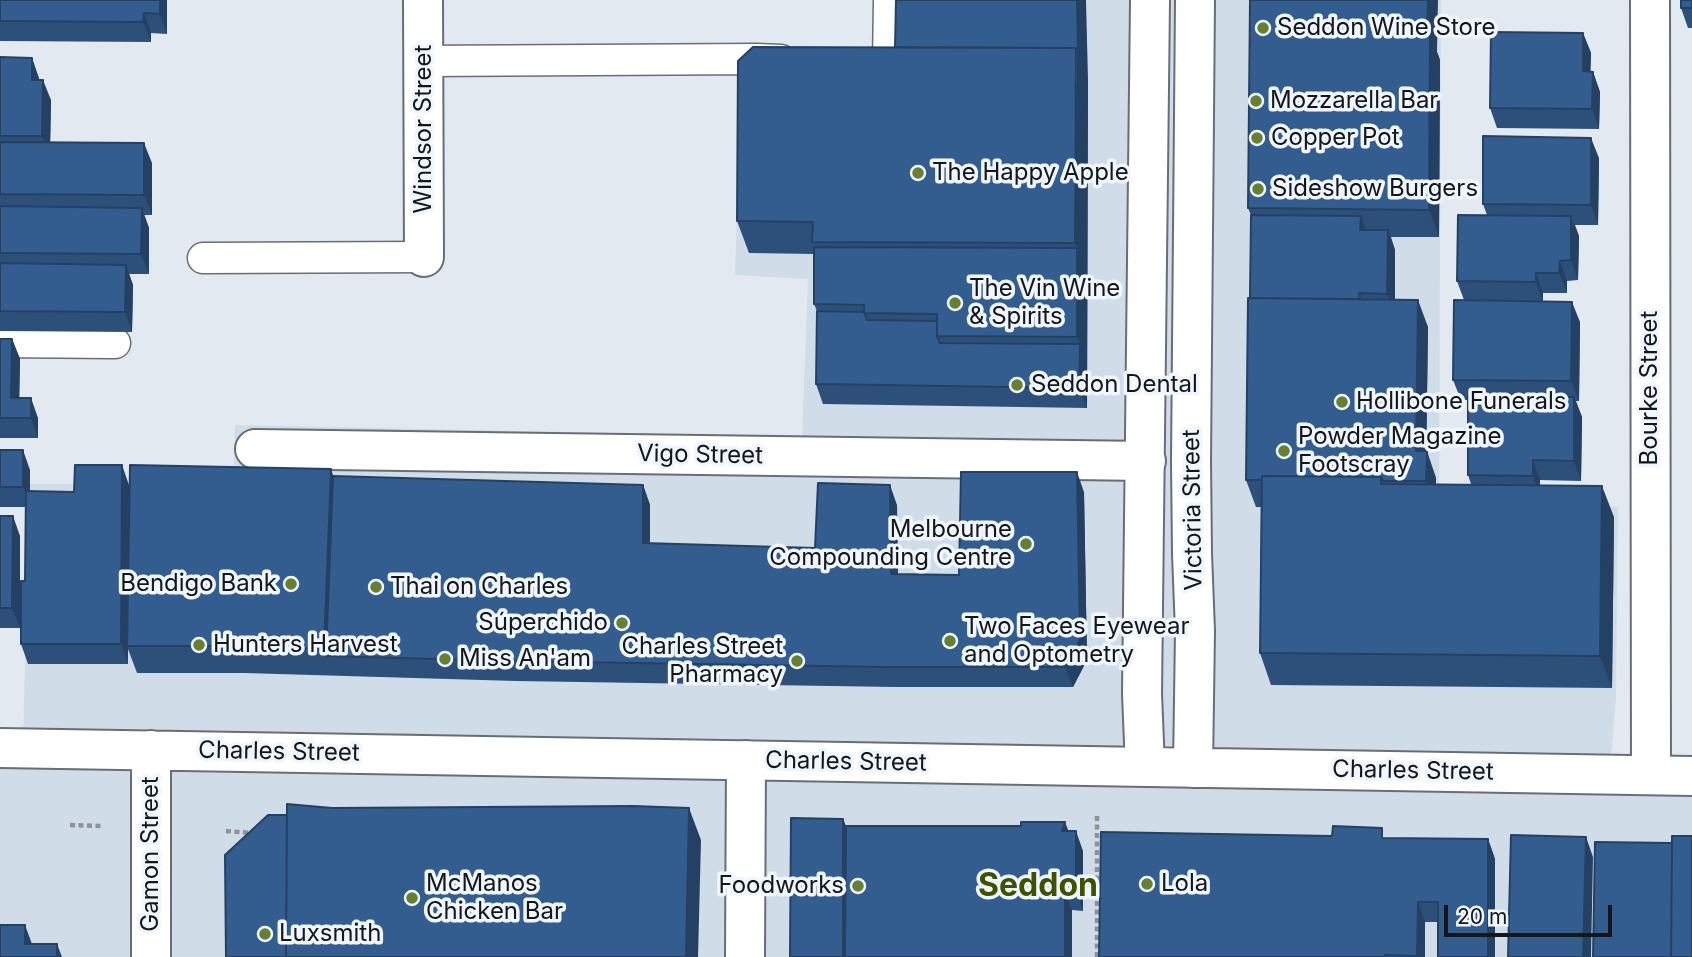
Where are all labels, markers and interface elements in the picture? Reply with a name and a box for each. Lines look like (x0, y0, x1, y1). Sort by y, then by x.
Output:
place label: Seddon Wine Store (1277, 14, 1496, 42)
marker: Seddon Wine Store (1255, 20, 1271, 36)
street label: Windsor Street (410, 45, 438, 213)
place label: Mozzarella Bar (1270, 87, 1438, 115)
marker: Mozzarella Bar (1248, 93, 1264, 109)
place label: Copper Pot (1271, 124, 1400, 152)
marker: Copper Pot (1249, 130, 1265, 146)
place label: The Happy Apple (932, 159, 1129, 187)
marker: The Happy Apple (910, 165, 926, 181)
place label: Sideshow Burgers (1272, 175, 1478, 203)
marker: Sideshow Burgers (1250, 181, 1266, 197)
place label: The Vin Wine & Spirits (969, 275, 1120, 331)
marker: The Vin Wine & Spirits (947, 295, 963, 311)
street label: Bourke Street (1636, 311, 1664, 465)
place label: Seddon Dental (1031, 371, 1198, 399)
marker: Seddon Dental (1009, 377, 1025, 393)
place label: Hollibone Funerals (1356, 388, 1566, 416)
marker: Hollibone Funerals (1334, 394, 1350, 410)
place label: Powder Magazine Footscray (1298, 423, 1501, 479)
street label: Victoria Street (1177, 429, 1209, 591)
street label: Vigo Street (637, 440, 763, 470)
marker: Powder Magazine Footscray (1276, 443, 1292, 459)
place label: Melbourne Compounding Centre (769, 516, 1012, 572)
marker: Melbourne Compounding Centre (1018, 536, 1034, 552)
place label: Bendigo Bank (120, 570, 277, 598)
place label: Thai on Charles (390, 573, 568, 601)
marker: Bendigo Bank (283, 576, 299, 592)
marker: Thai on Charles (368, 579, 384, 595)
place label: Súperchido (478, 609, 608, 637)
place label: Two Faces Eyewear and Optometry (964, 613, 1189, 669)
marker: Súperchido (614, 615, 630, 631)
place label: Hunters Harvest (213, 631, 398, 659)
place label: Charles Street Pharmacy (621, 633, 783, 689)
marker: Two Faces Eyewear and Optometry (942, 633, 958, 649)
marker: Hunters Harvest (191, 637, 207, 653)
place label: Miss An'am (459, 645, 591, 673)
marker: Miss An'am (437, 651, 453, 667)
marker: Charles Street Pharmacy (789, 653, 805, 669)
street label: Charles Street (198, 736, 360, 768)
street label: Charles Street (765, 746, 927, 778)
street label: Charles Street (1332, 755, 1494, 787)
street label: Gamon Street (137, 776, 165, 932)
district label: Seddon (978, 867, 1098, 905)
place label: McManos Chicken Bar (426, 870, 563, 926)
place label: Lola (1161, 870, 1208, 898)
place label: Foodworks (718, 872, 844, 900)
marker: Lola (1139, 876, 1155, 892)
marker: Foodworks (850, 878, 866, 894)
marker: McManos Chicken Bar (404, 890, 420, 906)
scale bar (1447, 890, 1615, 934)
text: 20 m (1457, 904, 1507, 929)
place label: Luxsmith (279, 920, 381, 948)
marker: Luxsmith (257, 926, 273, 942)

